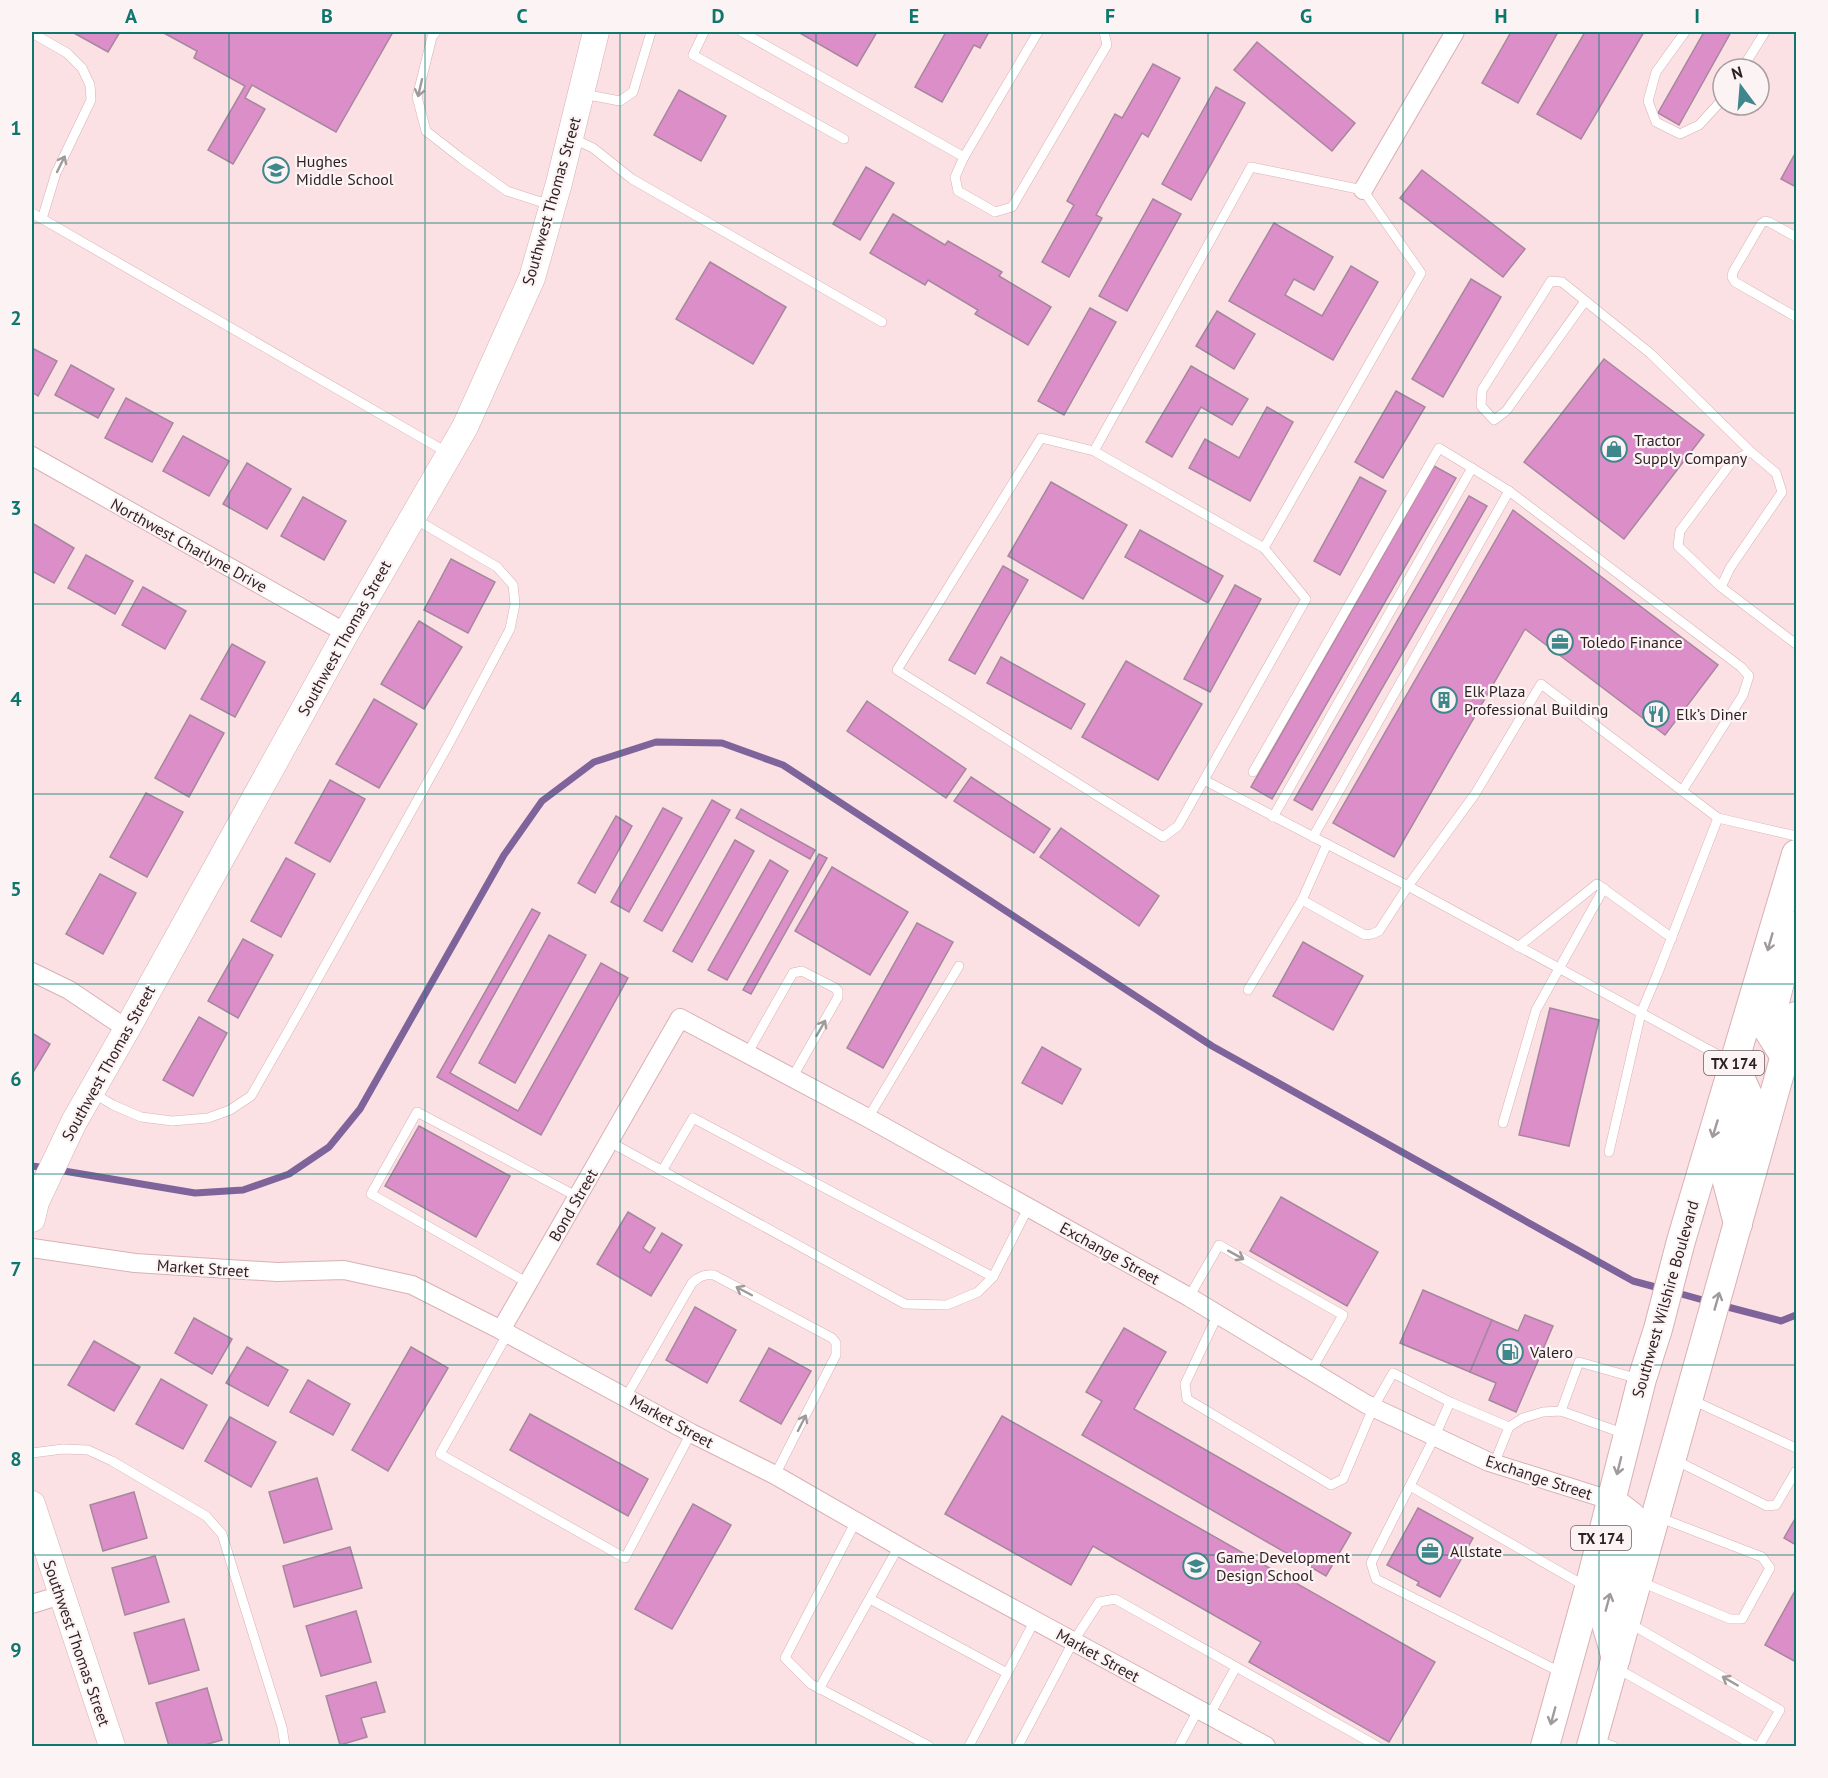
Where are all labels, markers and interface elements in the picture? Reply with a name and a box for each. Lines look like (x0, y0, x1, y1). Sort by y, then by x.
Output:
text: A (125, 3, 138, 29)
text: B (321, 3, 333, 29)
text: C (516, 3, 528, 29)
text: D (712, 3, 725, 29)
text: E (909, 3, 919, 29)
text: F (1105, 3, 1115, 29)
text: G (1300, 3, 1312, 29)
text: H (1494, 3, 1508, 29)
text: I (1694, 3, 1700, 29)
north arrow (1711, 57, 1771, 117)
text: N (1729, 62, 1745, 84)
one-way arrow (413, 78, 425, 97)
street label: Southwest Thomas Street (517, 114, 585, 288)
text: 1 (10, 115, 22, 141)
place label: Hughes Middle School (296, 151, 394, 189)
one-way arrow (56, 155, 67, 173)
school or university icon: Hughes Middle School (261, 155, 291, 185)
text: 2 (10, 305, 22, 331)
place label: Tractor Supply Company (1634, 430, 1748, 468)
shop icon: Tractor Supply Company (1599, 434, 1629, 464)
street label: Northwest Charlyne Drive (107, 494, 271, 596)
text: 3 (10, 495, 22, 521)
street label: Southwest Thomas Street (293, 556, 395, 719)
office icon: Toledo Finance (1545, 627, 1575, 657)
place label: Toledo Finance (1580, 632, 1683, 652)
place label: Elk Plaza Professional Building (1464, 681, 1608, 719)
building icon: Elk Plaza Professional Building (1429, 685, 1459, 715)
text: 4 (10, 686, 22, 712)
restaurant icon: Elk’s Diner (1641, 699, 1671, 729)
place label: Elk’s Diner (1676, 704, 1748, 724)
text: 5 (10, 876, 22, 902)
one-way arrow (1764, 932, 1775, 951)
street label: Southwest Thomas Street (57, 981, 159, 1144)
one-way arrow (815, 1020, 827, 1037)
road number: TX 174 (1704, 1051, 1764, 1075)
text: 6 (10, 1066, 22, 1092)
one-way arrow (1709, 1119, 1720, 1138)
street label: Bond Street (544, 1165, 602, 1245)
street label: Southwest Wilshire Boulevard (1627, 1198, 1703, 1400)
street label: Exchange Street (1057, 1217, 1164, 1289)
one-way arrow (1227, 1249, 1244, 1261)
street label: Market Street (156, 1255, 250, 1281)
text: 7 (10, 1256, 22, 1282)
one-way arrow (735, 1285, 753, 1296)
one-way arrow (1712, 1292, 1723, 1311)
fuel station icon: Valero (1495, 1337, 1525, 1367)
place label: Valero (1529, 1342, 1573, 1362)
street label: Market Street (627, 1390, 718, 1452)
one-way arrow (796, 1414, 808, 1432)
text: 8 (10, 1446, 22, 1472)
street label: Exchange Street (1483, 1450, 1595, 1504)
one-way arrow (1612, 1457, 1624, 1476)
road number: TX 174 (1571, 1526, 1631, 1550)
office icon: Allstate (1415, 1536, 1445, 1566)
place label: Allstate (1450, 1541, 1502, 1561)
place label: Game Development Design School (1216, 1547, 1351, 1585)
school or university icon: Game Development Design School (1181, 1551, 1211, 1581)
street label: Southwest Thomas Street (39, 1557, 115, 1729)
one-way arrow (1603, 1593, 1615, 1612)
street label: Market Street (1053, 1624, 1144, 1686)
text: 9 (10, 1637, 22, 1663)
one-way arrow (1721, 1675, 1739, 1686)
one-way arrow (1547, 1706, 1559, 1725)

